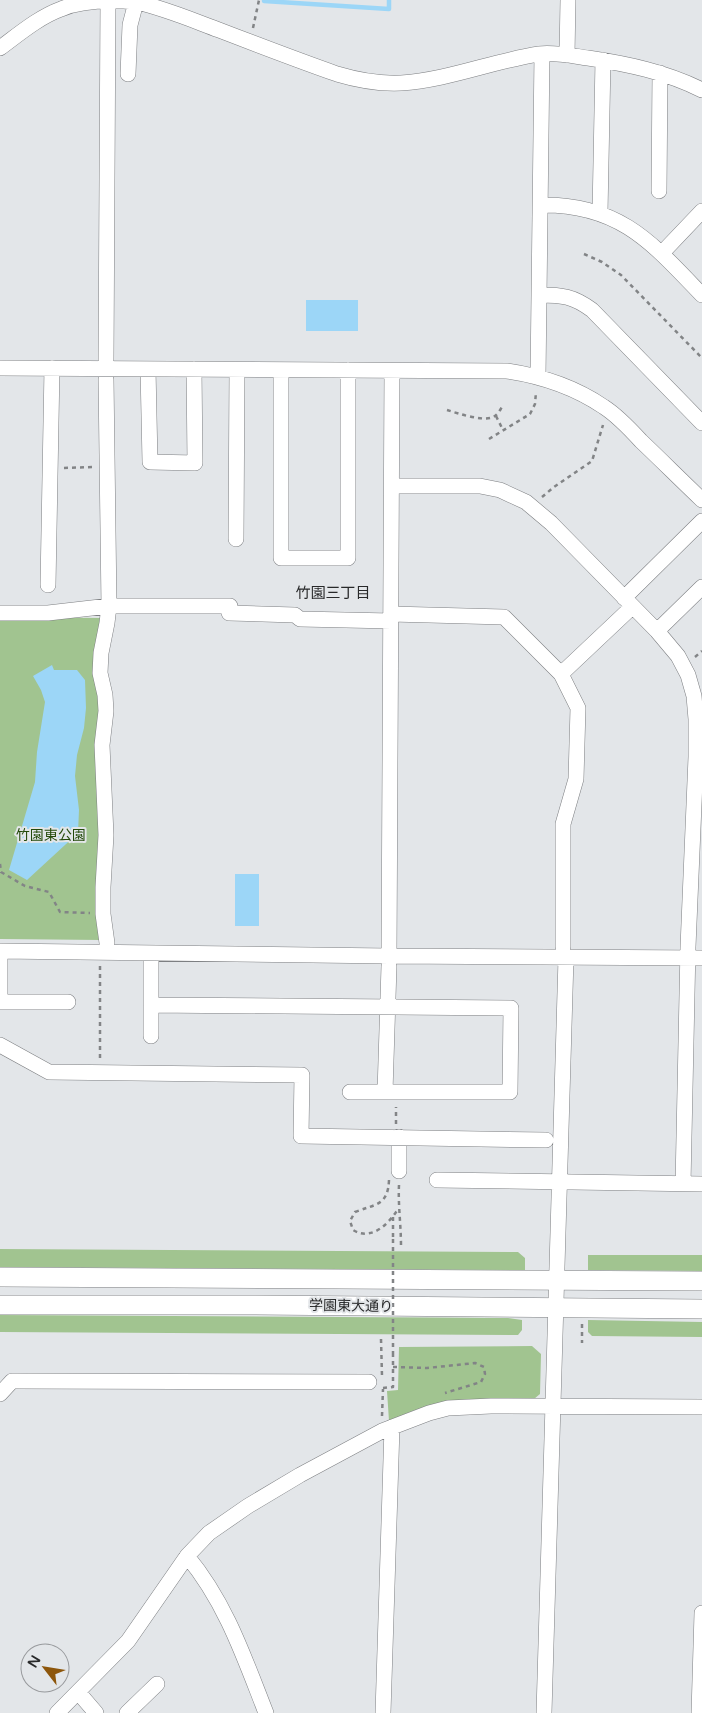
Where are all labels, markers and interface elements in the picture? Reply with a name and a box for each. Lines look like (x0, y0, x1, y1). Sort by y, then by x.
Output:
district label: 竹園三丁目 (295, 584, 371, 602)
park label: 竹園東公園 (16, 827, 86, 844)
street label: 学園東大通り (309, 1297, 393, 1315)
north arrow (20, 1643, 70, 1693)
text: N (24, 1652, 44, 1671)

